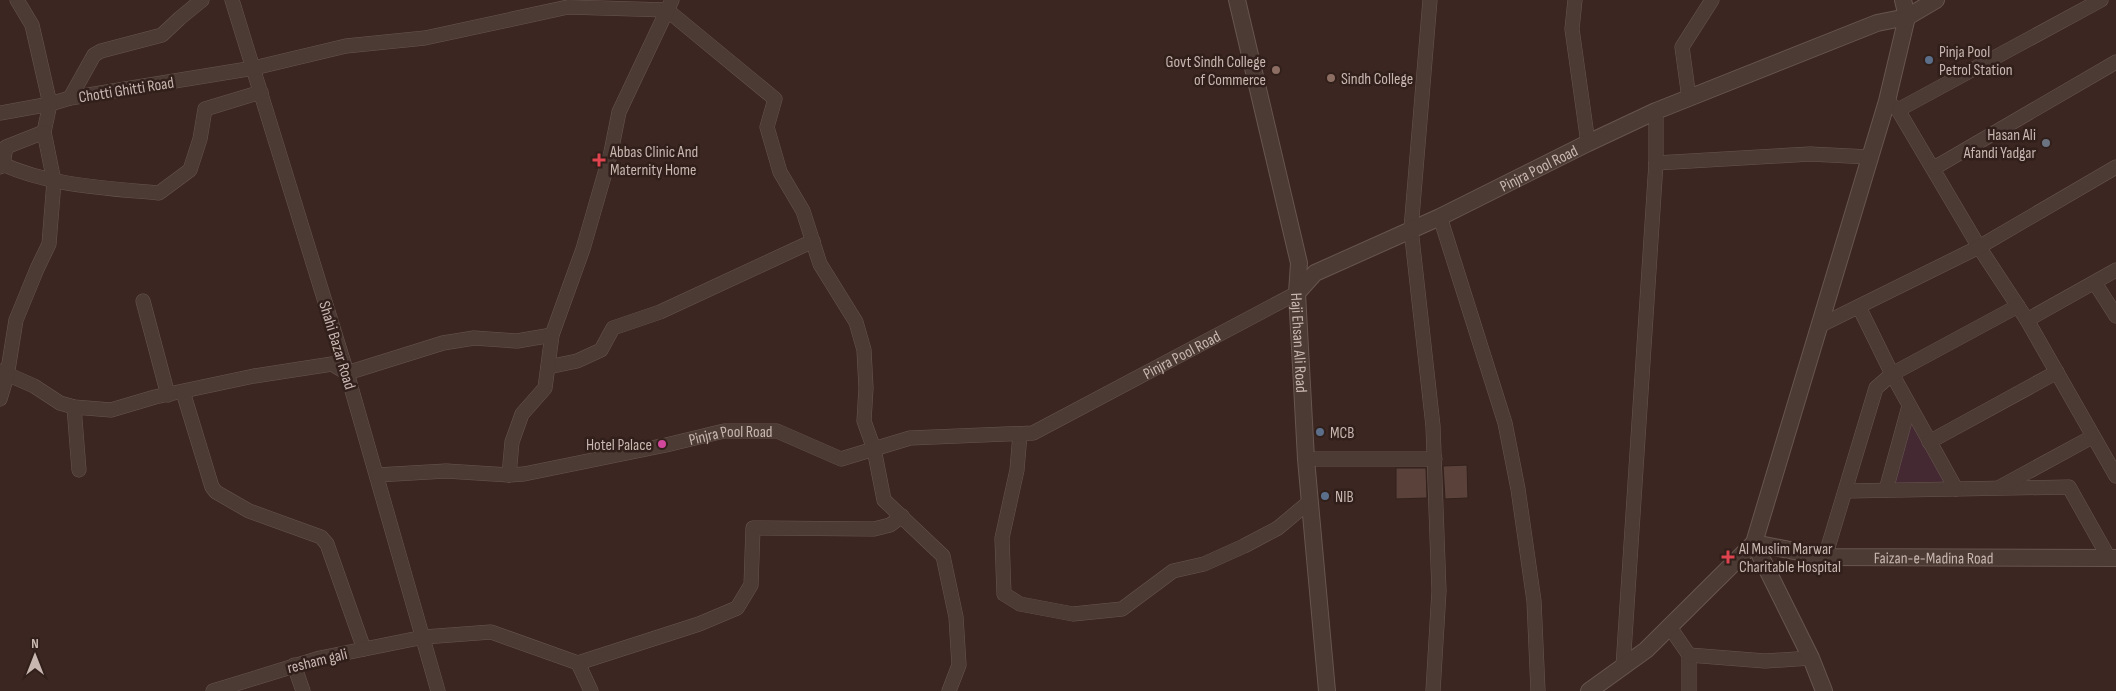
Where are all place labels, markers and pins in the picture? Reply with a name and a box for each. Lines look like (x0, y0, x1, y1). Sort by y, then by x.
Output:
place label: Pinja Pool Petrol Station (1939, 43, 2013, 80)
place label: Govt Sindh College of Commerce (1166, 53, 1266, 90)
marker: Pinja Pool Petrol Station (1923, 54, 1935, 66)
marker: Govt Sindh College of Commerce (1270, 64, 1282, 76)
place label: Sindh College (1341, 70, 1413, 89)
marker: Sindh College (1325, 72, 1337, 84)
place label: Hasan Ali Afandi Yadgar (1963, 126, 2036, 163)
marker: Hasan Ali Afandi Yadgar (2040, 137, 2052, 149)
place label: Abbas Clinic And Maternity Home (609, 143, 698, 180)
marker: Abbas Clinic And Maternity Home (592, 153, 606, 167)
place label: MCB (1330, 424, 1354, 443)
marker: MCB (1314, 426, 1326, 438)
place label: Hotel Palace (586, 436, 652, 455)
marker: Hotel Palace (656, 438, 668, 450)
place label: NIB (1335, 488, 1354, 507)
marker: NIB (1319, 490, 1331, 502)
place label: Al Muslim Marwar Charitable Hospital (1738, 540, 1841, 577)
marker: Al Muslim Marwar Charitable Hospital (1721, 550, 1735, 564)

